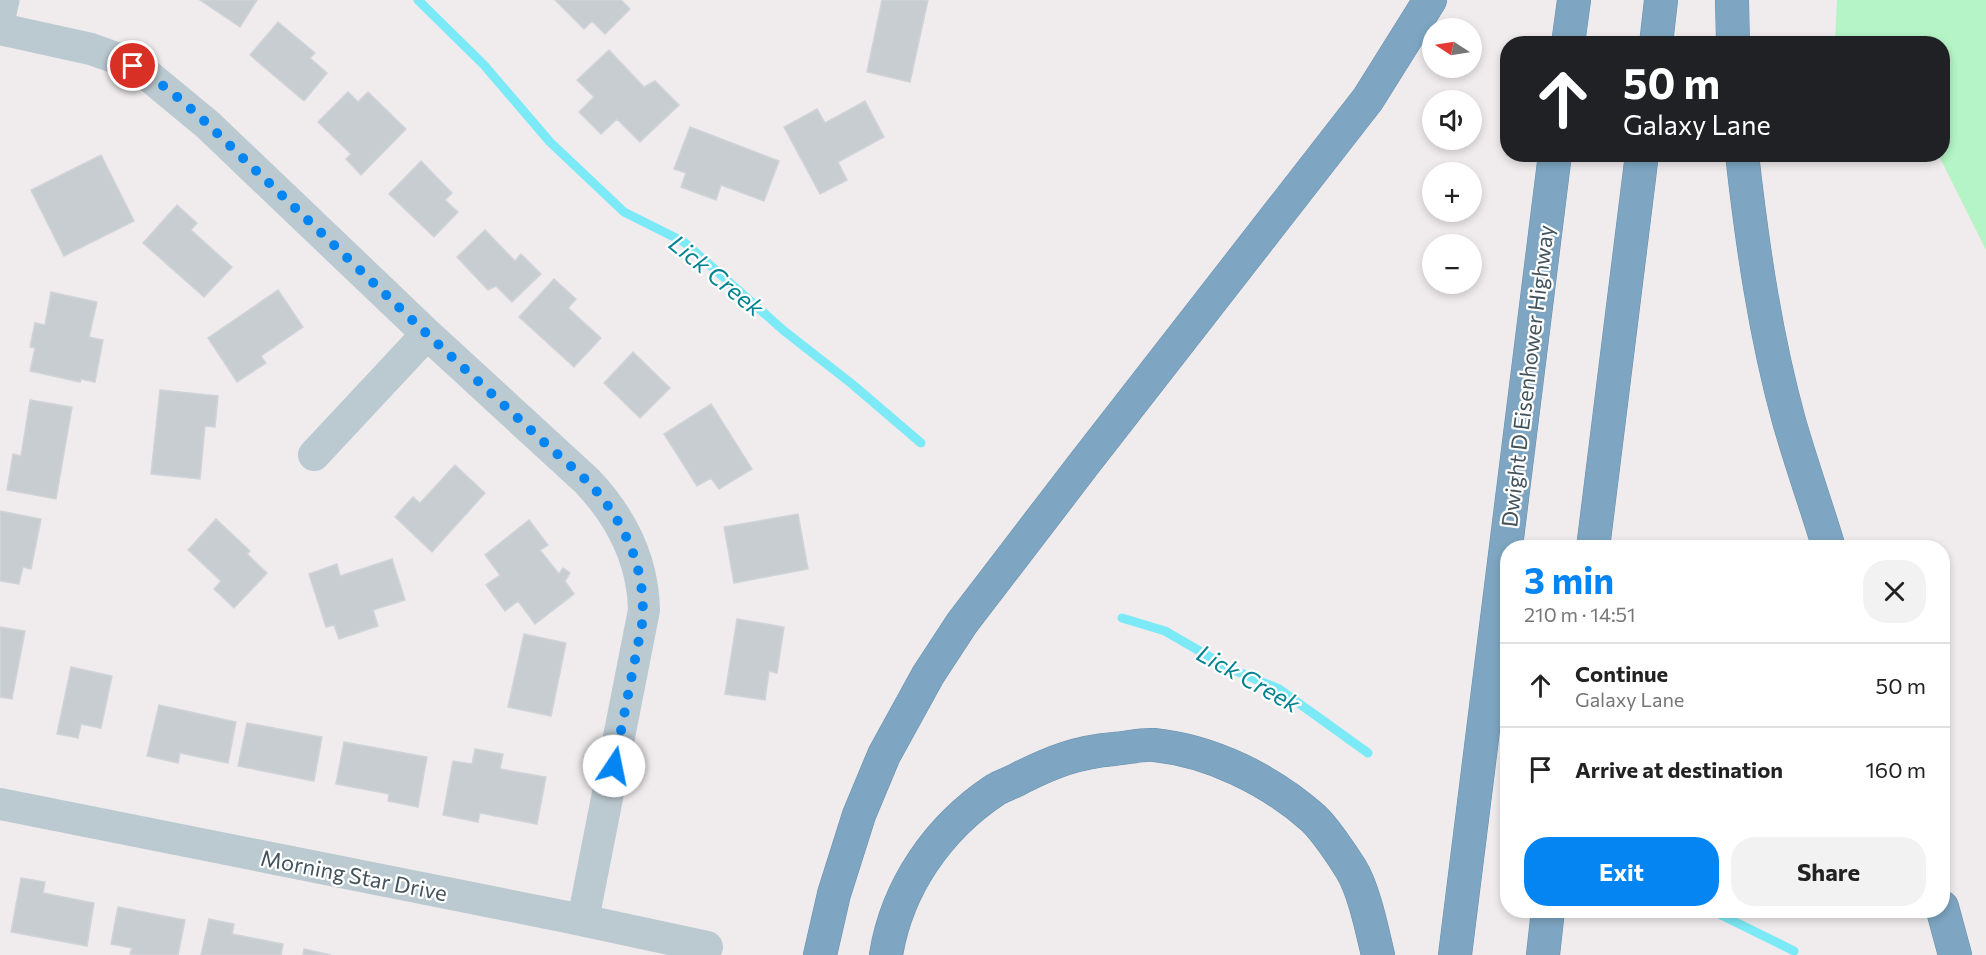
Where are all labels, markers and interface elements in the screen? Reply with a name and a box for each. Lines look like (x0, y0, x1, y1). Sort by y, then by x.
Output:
north arrow (1422, 18, 1482, 78)
map controls (1422, 18, 1482, 294)
pin (107, 40, 158, 91)
icon: arrive (116, 49, 149, 82)
text: 50 m (1623, 56, 1720, 108)
icon: ahead (1524, 60, 1602, 138)
button: sound (1422, 90, 1482, 150)
text: Galaxy Lane (1623, 108, 1771, 141)
button: + (1422, 162, 1482, 222)
street label: Dwight D Eisenhower Highway (1495, 223, 1559, 529)
water label: Lick Creek (664, 228, 771, 323)
button: − (1422, 234, 1482, 294)
text: 3 min (1524, 557, 1614, 601)
button: close (1863, 560, 1926, 623)
text: 210 m · 14:51 (1524, 602, 1636, 626)
water label: Lick Creek (1192, 638, 1306, 719)
text: Continue (1575, 660, 1668, 687)
icon: ahead (1524, 669, 1557, 702)
text: 50 m (1876, 672, 1926, 699)
text: Galaxy Lane (1575, 687, 1684, 711)
position arrow (582, 734, 646, 798)
icon: arrive (1524, 753, 1557, 786)
text: Arrive at destination (1575, 756, 1783, 783)
text: 160 m (1865, 756, 1926, 783)
button: Exit (1524, 837, 1719, 906)
button: Share (1731, 837, 1926, 906)
street label: Morning Star Drive (259, 844, 449, 906)

